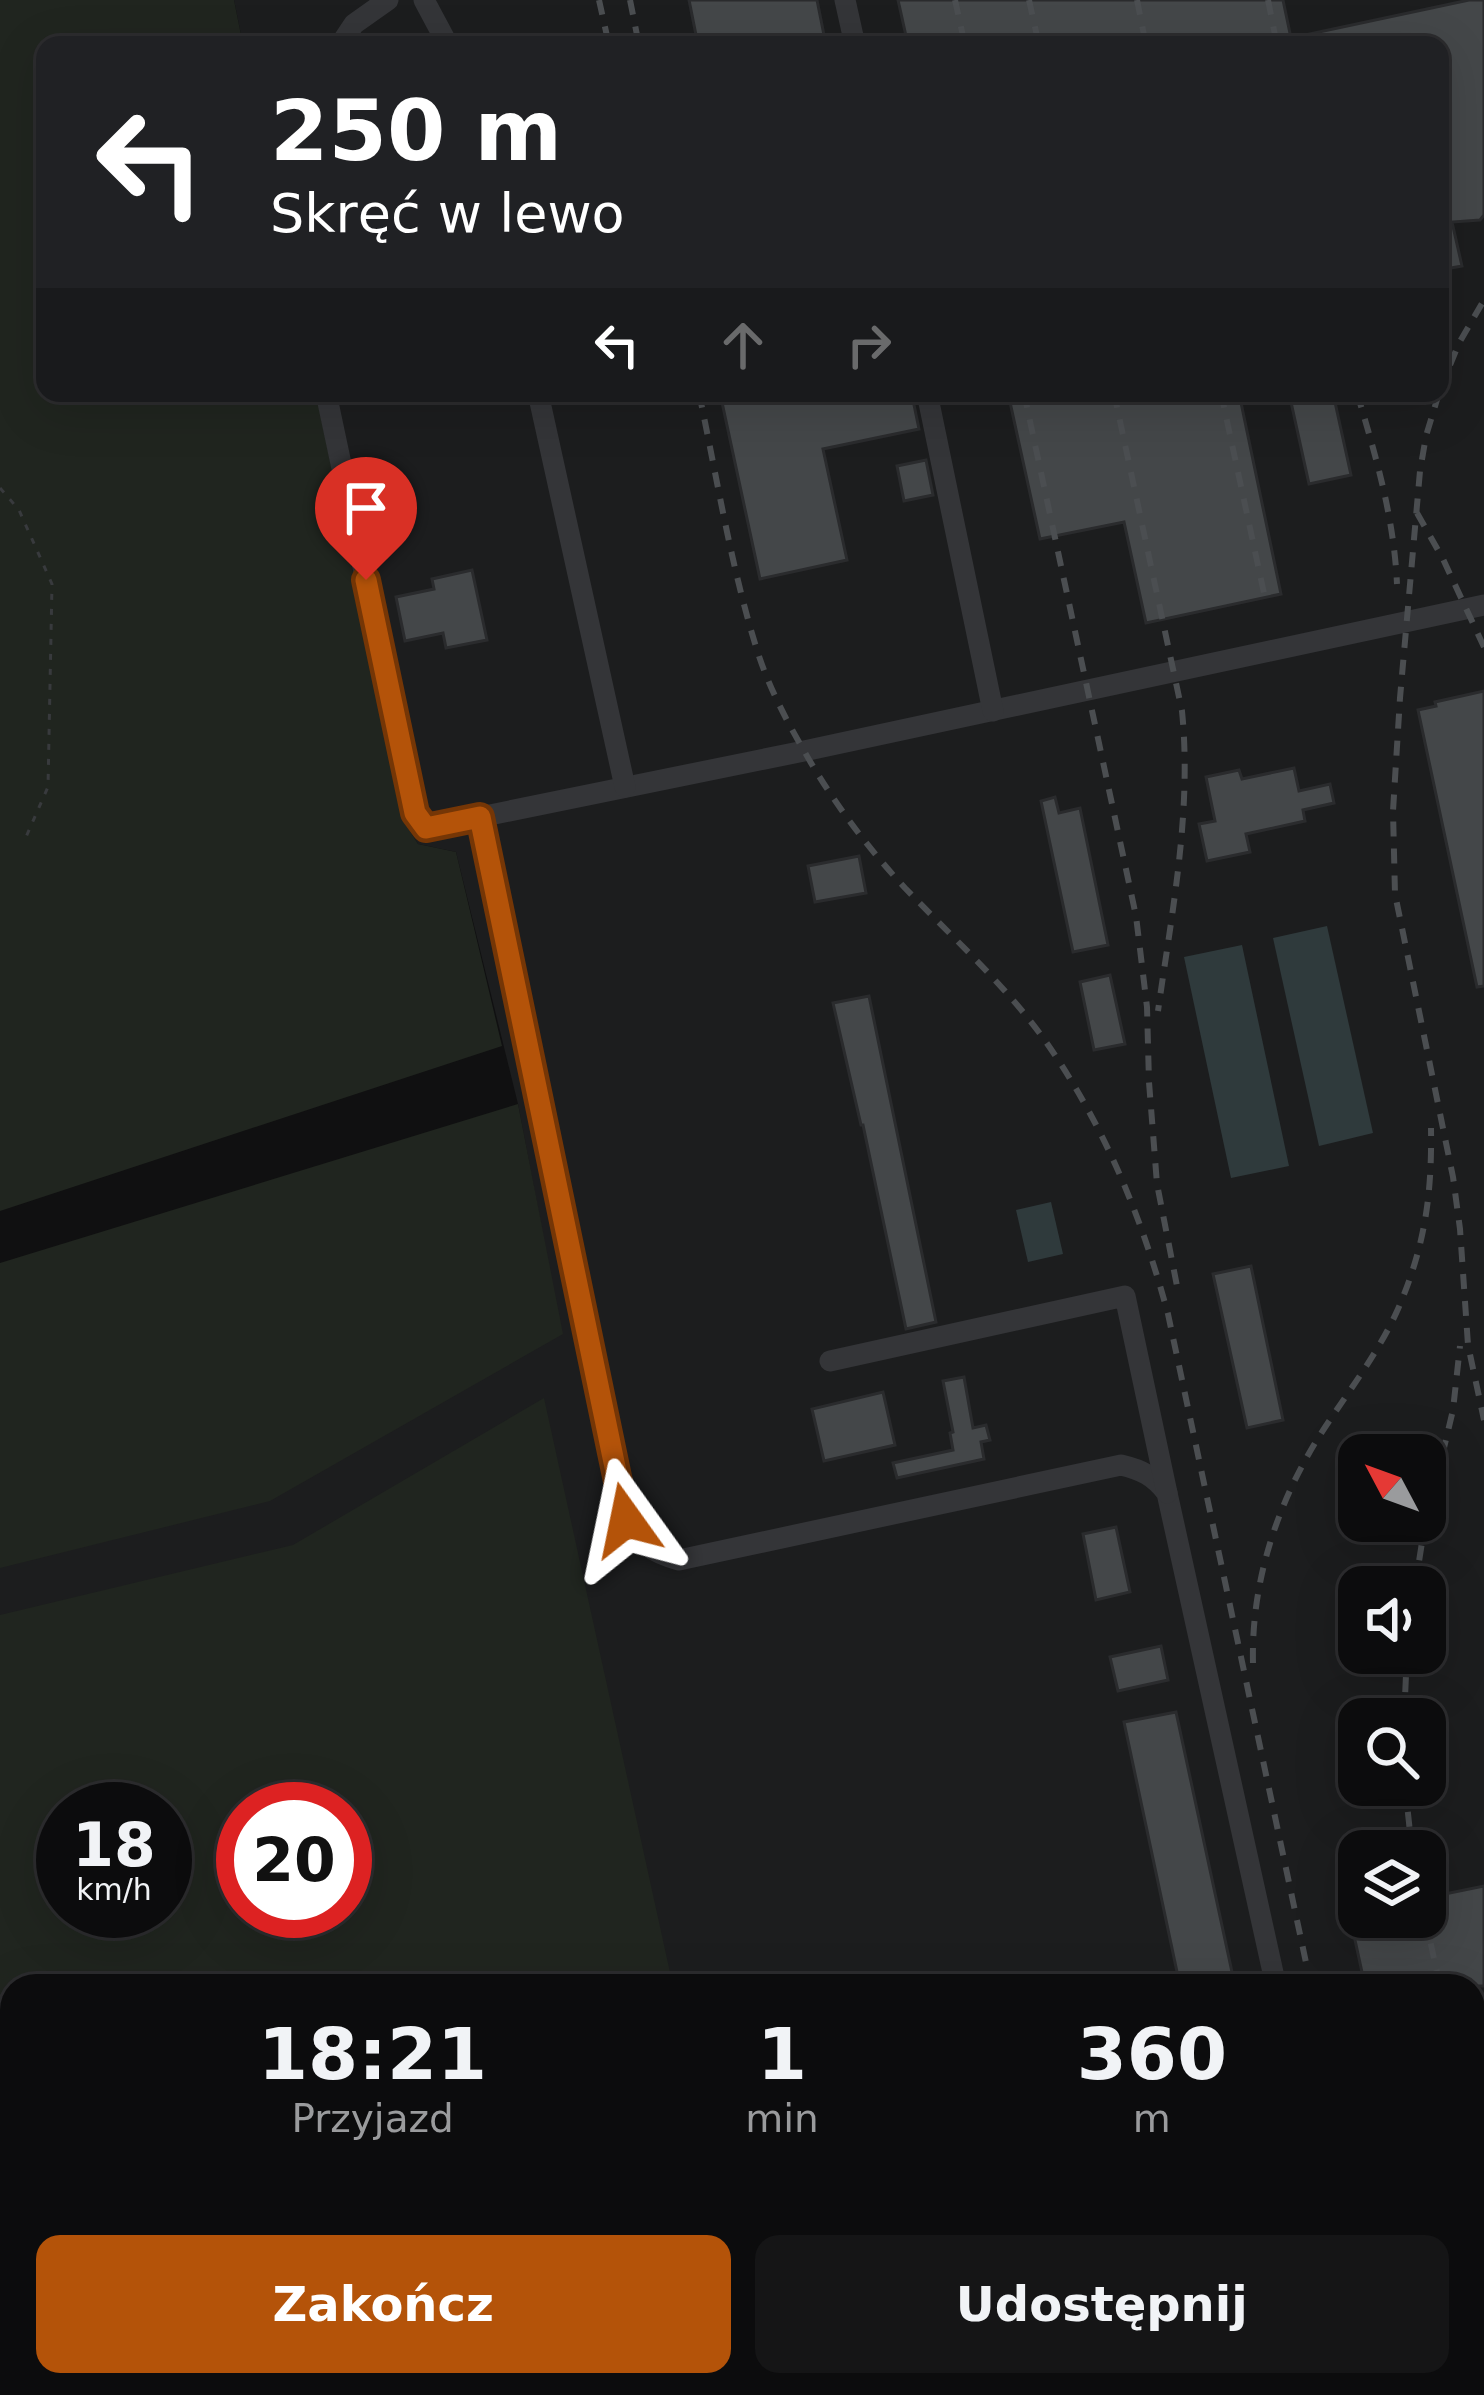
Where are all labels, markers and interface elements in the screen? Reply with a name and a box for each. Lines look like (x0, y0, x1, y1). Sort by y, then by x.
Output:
text: 250 m (270, 82, 562, 180)
icon: left (72, 84, 228, 240)
text: Skręć w lewo (270, 182, 625, 245)
icon: left (584, 312, 650, 378)
icon: ahead (710, 312, 776, 378)
icon: right (836, 312, 902, 378)
pin (315, 457, 417, 580)
icon: arrive (333, 475, 399, 541)
north arrow (1338, 1434, 1446, 1542)
map controls (1338, 1434, 1446, 1938)
position arrow (563, 1457, 689, 1583)
button: sound (1338, 1566, 1446, 1674)
button: search (1338, 1698, 1446, 1806)
speed limit sign: 20 (216, 1782, 372, 1938)
text: 18 (72, 1810, 156, 1880)
button: layers (1338, 1830, 1446, 1938)
text: km/h (76, 1872, 152, 1907)
text: 18:21 (258, 2012, 487, 2096)
text: 1 (757, 2012, 807, 2096)
text: 360 (1077, 2012, 1227, 2096)
text: Przyjazd (291, 2096, 454, 2141)
text: min (745, 2096, 819, 2141)
text: m (1133, 2096, 1171, 2141)
button: Zakończ (36, 2235, 731, 2373)
button: Udostępnij (755, 2235, 1449, 2373)

